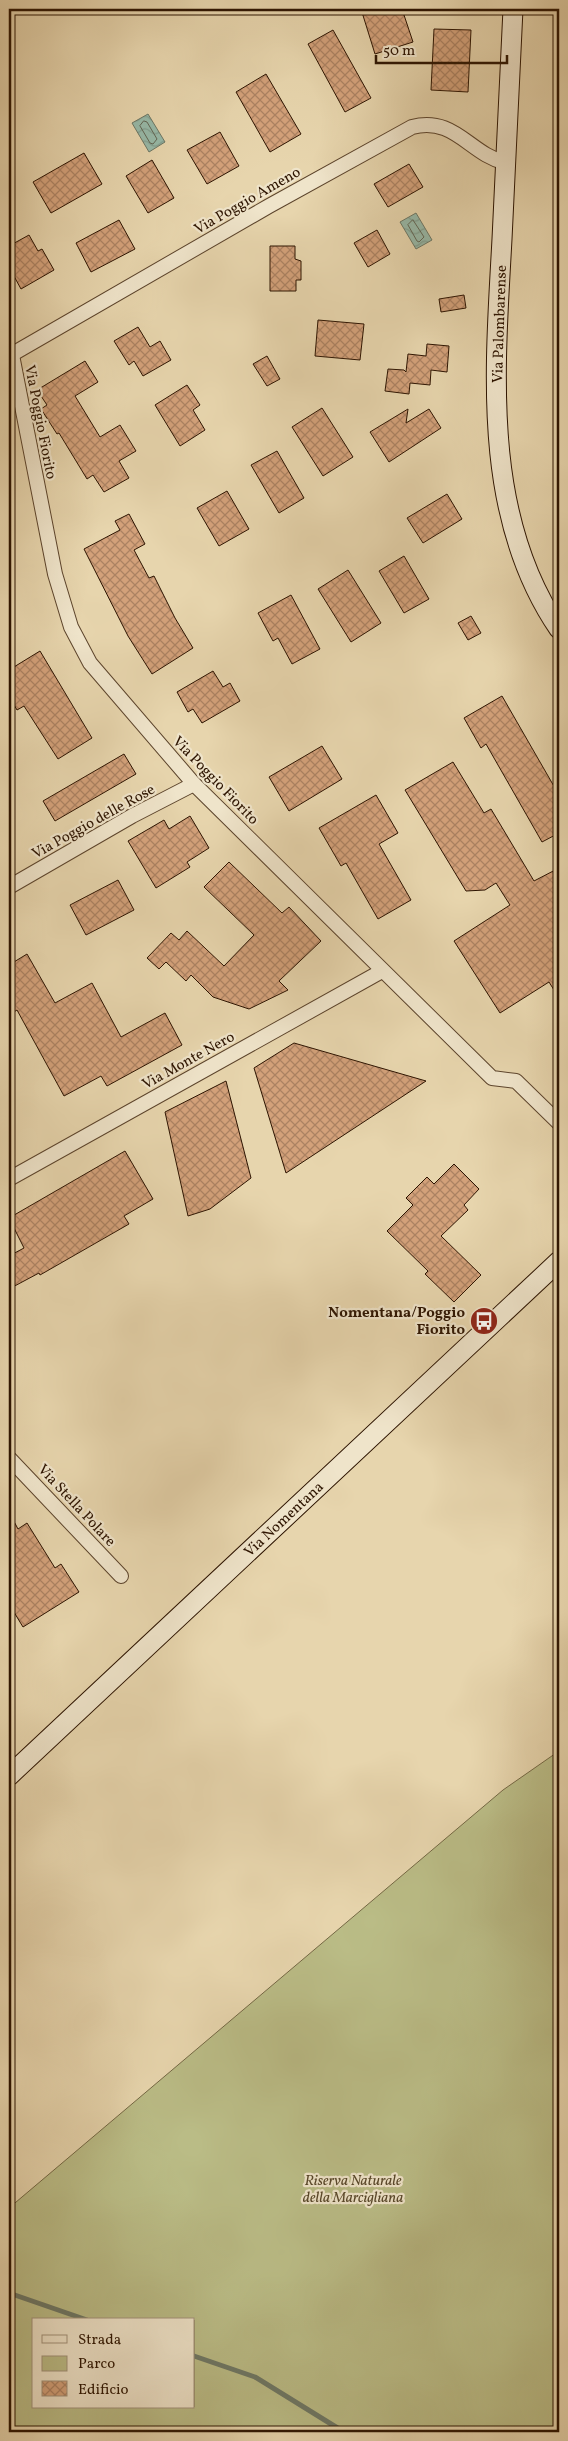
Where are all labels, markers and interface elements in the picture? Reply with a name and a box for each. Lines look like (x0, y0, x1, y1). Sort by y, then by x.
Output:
scale bar (376, 32, 507, 64)
text: 50 m (383, 41, 415, 62)
street label: Via Poggio Ameno (191, 162, 305, 240)
street label: Via Palombarense (488, 265, 513, 383)
street label: Via Poggio Fiorito (18, 363, 61, 481)
street label: Via Poggio Fiorito (167, 732, 263, 830)
street label: Via Poggio delle Rose (28, 780, 159, 865)
street label: Via Monte Nero (139, 1027, 239, 1095)
place label: Nomentana/Poggio Fiorito (328, 1303, 465, 1341)
bus stop icon: Nomentana/Poggio Fiorito (469, 1306, 499, 1336)
street label: Via Stella Polare (32, 1460, 120, 1552)
street label: Via Nomentana (240, 1477, 329, 1563)
park label: Riserva Naturale della Marcigliana (303, 2171, 403, 2209)
legend (32, 2318, 195, 2408)
text: Strada (78, 2330, 121, 2351)
text: Parco (78, 2354, 115, 2375)
text: Edificio (78, 2380, 129, 2401)

